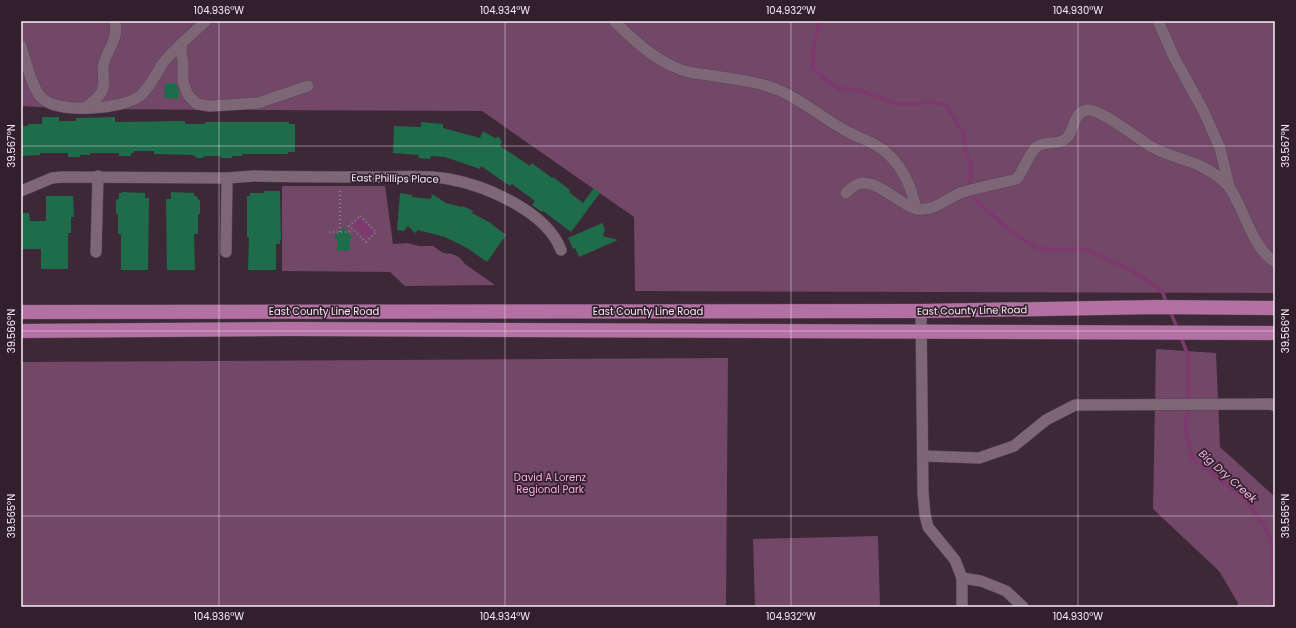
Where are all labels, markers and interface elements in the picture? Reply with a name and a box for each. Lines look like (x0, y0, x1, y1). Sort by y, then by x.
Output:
text: 104.936°W (194, 3, 244, 18)
text: 104.934°W (480, 3, 530, 18)
text: 104.932°W (766, 3, 816, 18)
text: 104.930°W (1053, 3, 1103, 18)
text: 39.567°N (4, 124, 19, 168)
text: 39.567°N (1278, 124, 1293, 168)
street label: East Phillips Place (351, 170, 439, 187)
street label: East County Line Road (917, 302, 1027, 319)
street label: East County Line Road (269, 304, 379, 319)
street label: East County Line Road (593, 304, 703, 319)
text: 39.566°N (4, 309, 19, 353)
text: 39.566°N (1278, 309, 1293, 353)
water label: Big Dry Creek (1195, 445, 1262, 507)
park label: David A Lorenz Regional Park (514, 470, 587, 497)
text: 39.565°N (4, 494, 19, 538)
text: 39.565°N (1278, 494, 1293, 538)
text: 104.936°W (194, 609, 244, 624)
text: 104.934°W (480, 609, 530, 624)
text: 104.932°W (766, 609, 816, 624)
text: 104.930°W (1053, 609, 1103, 624)

